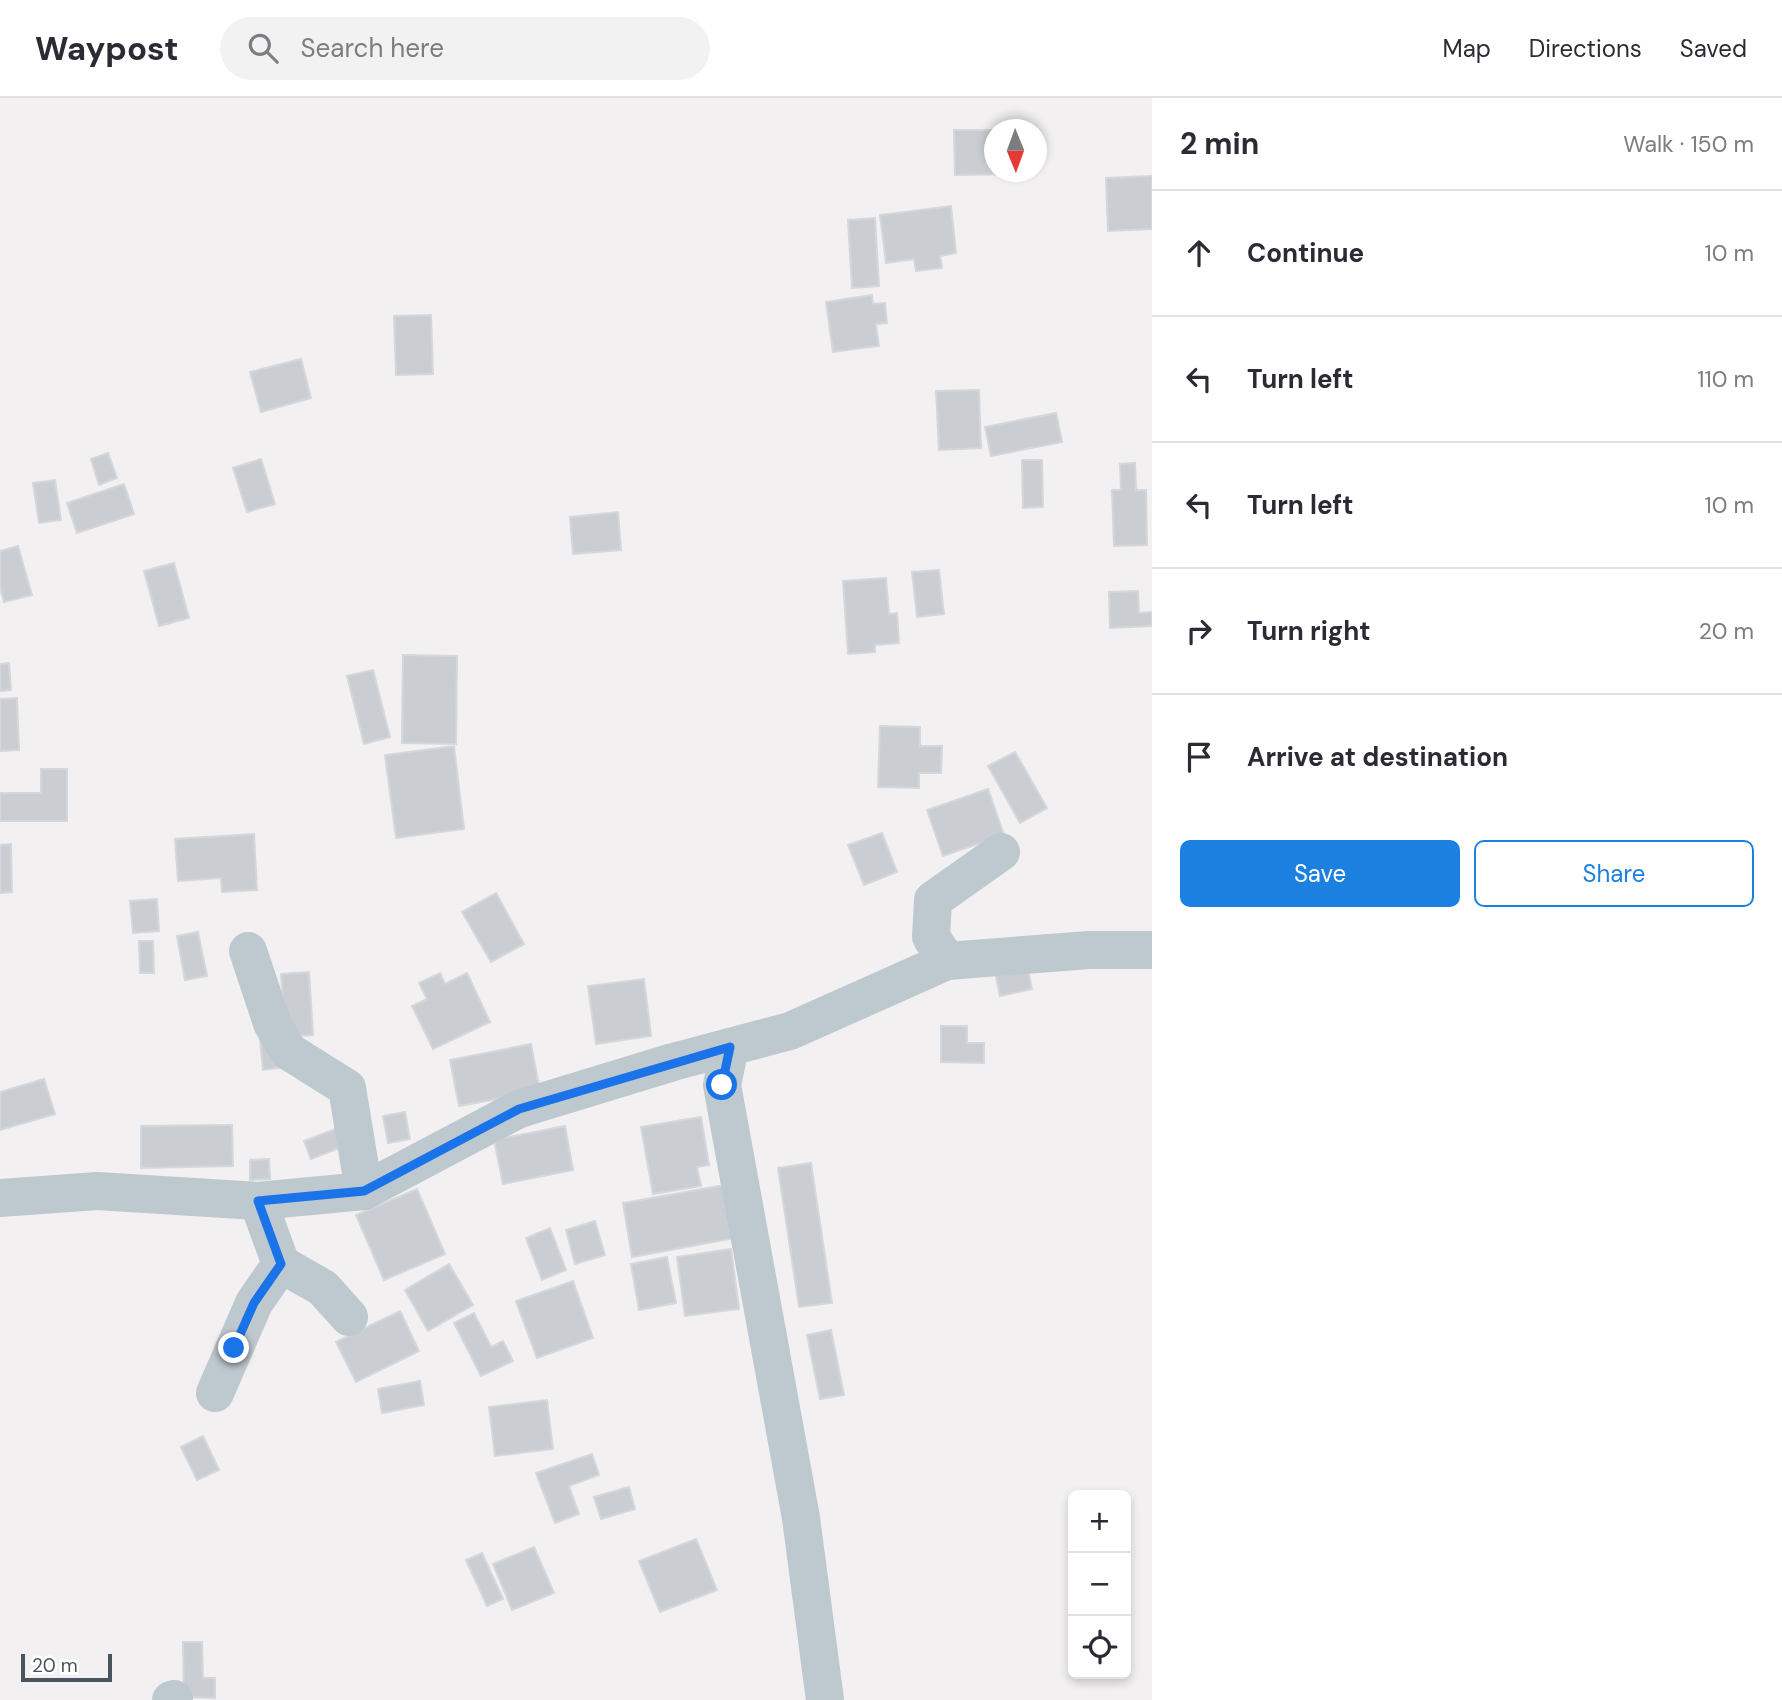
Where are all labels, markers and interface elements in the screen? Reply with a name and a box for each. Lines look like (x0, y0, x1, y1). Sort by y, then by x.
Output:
search box (220, 17, 710, 80)
text: Waypost (35, 27, 178, 70)
icon: search (244, 29, 282, 67)
text: Search here (300, 31, 444, 65)
text: Map (1443, 33, 1491, 64)
text: Directions (1529, 33, 1642, 64)
text: Saved (1680, 33, 1747, 64)
north arrow (984, 119, 1047, 182)
text: 2 min (1180, 124, 1259, 163)
text: Walk · 150 m (1623, 129, 1754, 159)
icon: ahead (1180, 234, 1218, 272)
text: Continue (1247, 236, 1364, 270)
text: 10 m (1704, 238, 1754, 268)
icon: left (1180, 360, 1218, 398)
text: Turn left (1247, 362, 1354, 396)
text: 110 m (1697, 364, 1754, 394)
icon: left (1180, 486, 1218, 524)
text: Turn left (1247, 488, 1354, 522)
text: 10 m (1704, 490, 1754, 520)
icon: right (1180, 612, 1218, 650)
text: Turn right (1247, 614, 1371, 648)
text: 20 m (1699, 616, 1754, 646)
icon: arrive (1180, 738, 1218, 776)
text: Arrive at destination (1247, 740, 1508, 774)
button: Save (1180, 840, 1460, 907)
button: Share (1474, 840, 1754, 907)
route start (706, 1069, 737, 1100)
route end (218, 1332, 249, 1363)
map controls (1068, 1490, 1131, 1679)
button: + (1068, 1490, 1131, 1553)
button: − (1068, 1553, 1131, 1616)
button: locate (1068, 1616, 1131, 1679)
scale bar (21, 1651, 112, 1683)
text: 20 m (32, 1653, 78, 1678)

